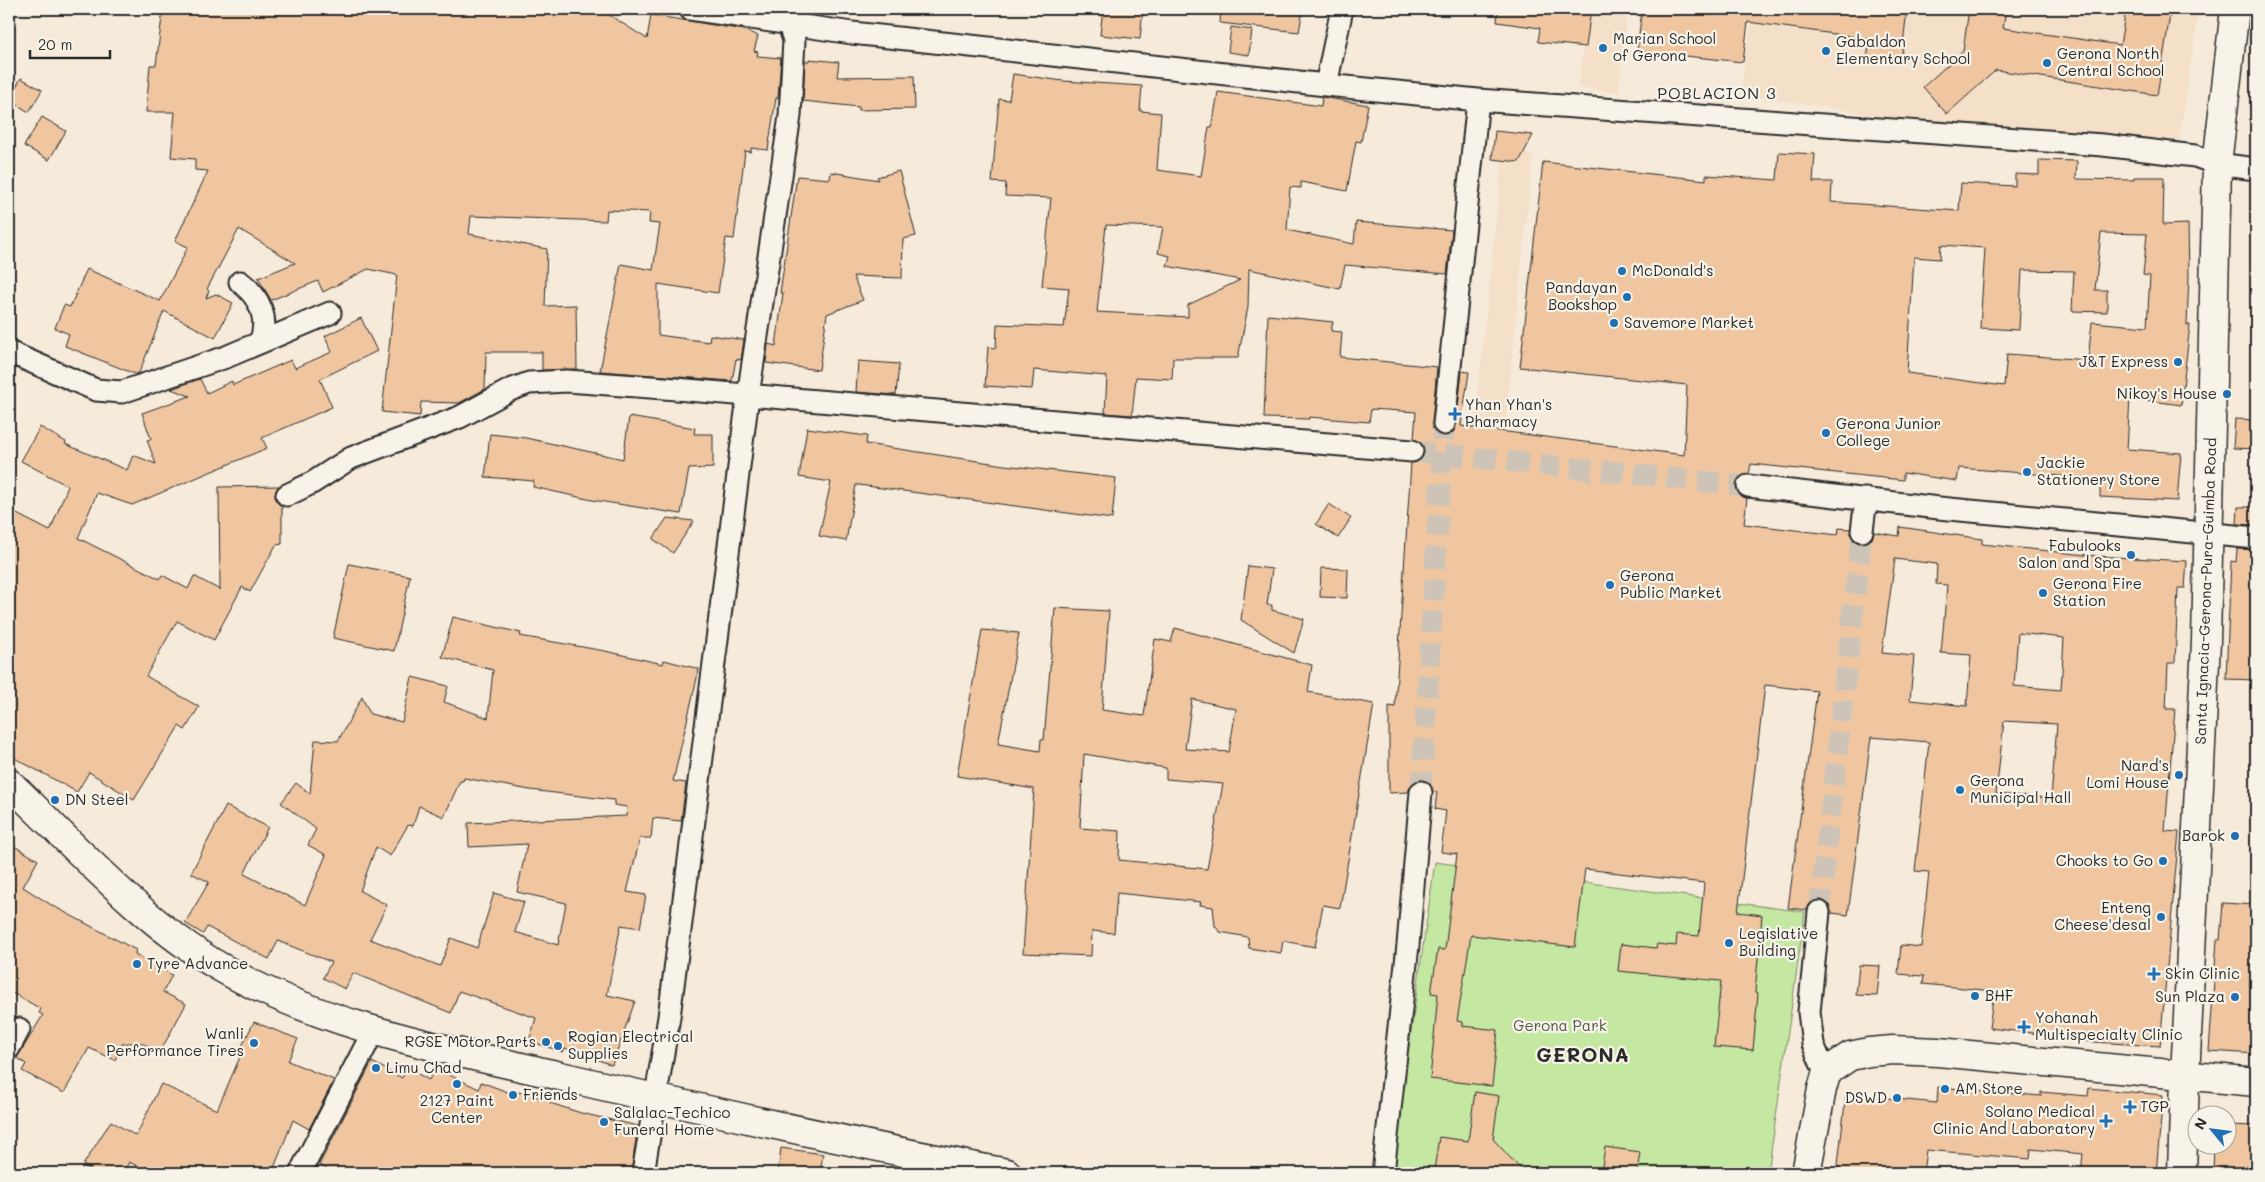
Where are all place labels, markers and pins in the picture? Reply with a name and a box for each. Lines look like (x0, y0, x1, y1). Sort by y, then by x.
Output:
place label: Marian School of Gerona (1613, 28, 1716, 65)
place label: Gabaldon Elementary School (1836, 31, 1971, 68)
marker: Marian School of Gerona (1597, 42, 1609, 54)
place label: Gerona North Central School (2057, 43, 2165, 80)
marker: Gabaldon Elementary School (1820, 45, 1832, 57)
marker: Gerona North Central School (2041, 57, 2053, 69)
place label: McDonald's (1632, 260, 1714, 280)
marker: McDonald's (1616, 265, 1628, 277)
place label: Pandayan Bookshop (1546, 277, 1617, 314)
marker: Pandayan Bookshop (1621, 291, 1633, 303)
place label: Savemore Market (1624, 312, 1754, 332)
marker: Savemore Market (1608, 317, 1620, 329)
place label: J&T Express (2079, 351, 2168, 371)
marker: J&T Express (2172, 356, 2184, 368)
place label: Nikoy's House (2117, 383, 2217, 403)
marker: Nikoy's House (2221, 388, 2233, 400)
place label: Yhan Yhan's Pharmacy (1465, 394, 1552, 431)
marker: Yhan Yhan's Pharmacy (1449, 408, 1461, 420)
place label: Gerona Junior College (1836, 413, 1941, 450)
marker: Gerona Junior College (1820, 427, 1832, 439)
place label: Jackie Stationery Store (2037, 452, 2160, 489)
marker: Jackie Stationery Store (2021, 466, 2033, 478)
place label: Fabulooks Salon and Spa (2018, 535, 2121, 572)
marker: Fabulooks Salon and Spa (2125, 549, 2137, 561)
place label: Gerona Public Market (1620, 565, 1722, 602)
place label: Gerona Fire Station (2053, 573, 2142, 610)
marker: Gerona Public Market (1604, 579, 1616, 591)
marker: Gerona Fire Station (2037, 587, 2049, 599)
place label: Nard's Lomi House (2086, 755, 2169, 792)
marker: Nard's Lomi House (2173, 769, 2185, 781)
place label: Gerona Municipal Hall (1970, 770, 2071, 807)
marker: Gerona Municipal Hall (1954, 784, 1966, 796)
place label: DN Steel (65, 789, 129, 809)
marker: DN Steel (49, 794, 61, 806)
place label: Barok (2182, 825, 2225, 845)
marker: Barok (2229, 830, 2241, 842)
place label: Chooks to Go (2056, 850, 2153, 870)
marker: Chooks to Go (2157, 855, 2169, 867)
place label: Enteng Cheese'desal (2054, 897, 2151, 934)
marker: Enteng Cheese'desal (2155, 911, 2167, 923)
place label: Legislative Building (1739, 923, 1818, 960)
marker: Legislative Building (1723, 937, 1735, 949)
place label: Tyre Advance (147, 953, 248, 973)
marker: Tyre Advance (131, 958, 143, 970)
place label: Skin Clinic (2165, 963, 2240, 983)
marker: Skin Clinic (2147, 967, 2161, 981)
place label: BHF (1985, 985, 2013, 1005)
place label: Sun Plaza (2155, 986, 2225, 1006)
marker: BHF (1969, 990, 1981, 1002)
marker: Sun Plaza (2229, 991, 2241, 1003)
place label: Yohanah Multispecialty Clinic (2035, 1007, 2183, 1044)
marker: Yohanah Multispecialty Clinic (2017, 1020, 2031, 1034)
place label: Wanli Performance Tires (106, 1023, 244, 1060)
place label: Rogian Electrical Supplies (568, 1026, 693, 1063)
place label: RGSE Motor Parts (405, 1031, 536, 1051)
marker: RGSE Motor Parts (540, 1036, 552, 1048)
marker: Wanli Performance Tires (248, 1037, 260, 1049)
marker: Rogian Electrical Supplies (552, 1040, 564, 1052)
place label: Limu Chad (386, 1057, 461, 1077)
marker: Limu Chad (370, 1062, 382, 1074)
marker: 2127 Paint Center (451, 1078, 463, 1090)
place label: AM Store (1955, 1078, 2023, 1098)
marker: AM Store (1939, 1083, 1951, 1095)
place label: Friends (523, 1084, 578, 1104)
place label: DSWD (1845, 1087, 1887, 1107)
marker: Friends (507, 1089, 519, 1101)
place label: 2127 Paint Center (420, 1090, 494, 1127)
marker: DSWD (1891, 1092, 1903, 1104)
place label: TGP (2140, 1096, 2169, 1116)
place label: Solano Medical Clinic And Laboratory (1933, 1101, 2095, 1138)
marker: TGP (2124, 1101, 2136, 1113)
place label: Salalac-Techico Funeral Home (614, 1102, 730, 1139)
marker: Solano Medical Clinic And Laboratory (2099, 1114, 2113, 1128)
marker: Salalac-Techico Funeral Home (598, 1116, 610, 1128)

